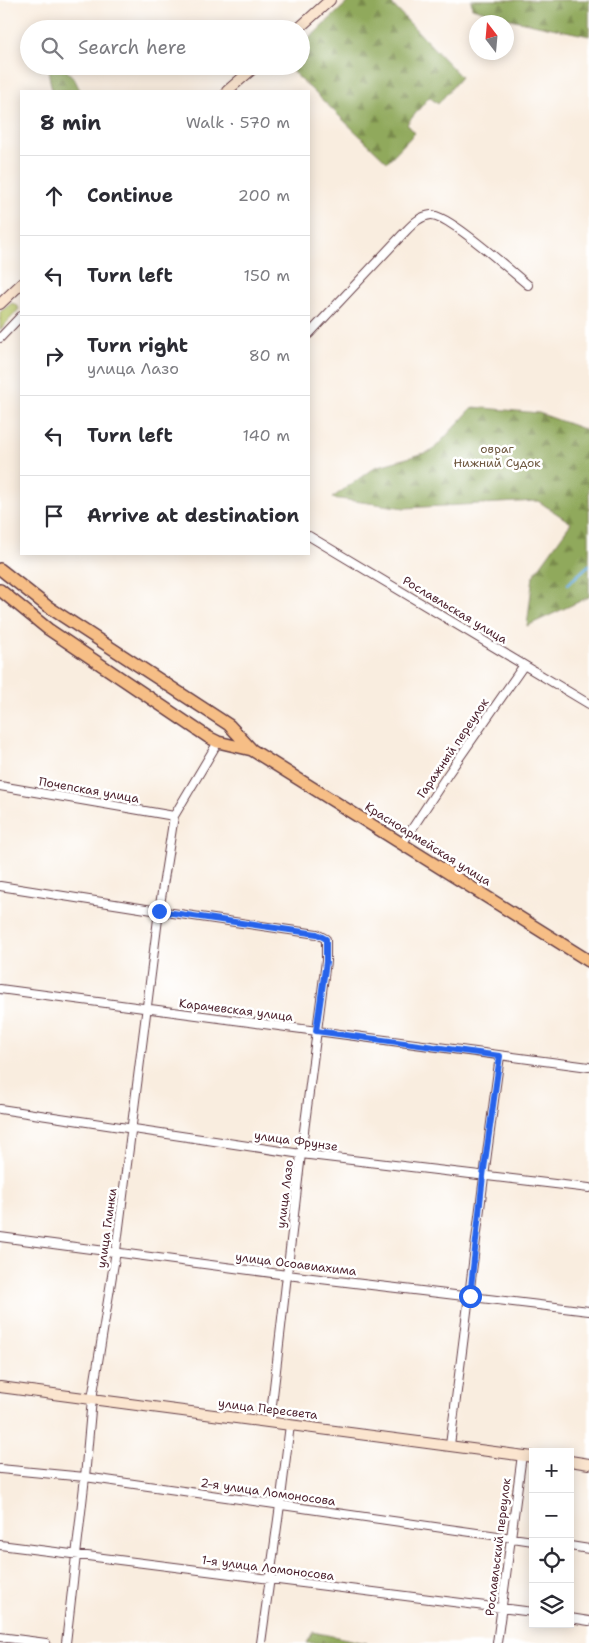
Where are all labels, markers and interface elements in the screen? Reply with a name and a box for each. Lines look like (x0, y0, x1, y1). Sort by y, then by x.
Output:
north arrow (469, 15, 514, 60)
search box (20, 20, 310, 75)
icon: search (38, 34, 66, 62)
text: Search here (78, 35, 187, 60)
text: 8 min (40, 109, 101, 137)
text: Walk · 570 m (186, 112, 290, 133)
icon: ahead (40, 182, 68, 210)
text: Continue (87, 183, 173, 208)
text: 200 m (238, 185, 290, 206)
icon: left (40, 262, 68, 290)
text: Turn left (87, 263, 173, 288)
text: 150 m (243, 265, 290, 286)
text: Turn right (87, 333, 188, 358)
icon: right (40, 342, 68, 370)
text: 80 m (249, 345, 290, 366)
text: улица Лазо (87, 358, 179, 379)
icon: left (40, 422, 68, 450)
text: Turn left (87, 423, 173, 448)
text: 140 m (243, 425, 290, 446)
park label: овраг Нижний Судок (453, 441, 541, 471)
icon: arrive (40, 502, 68, 530)
text: Arrive at destination (87, 503, 299, 528)
street label: Рославльская улица (400, 572, 511, 648)
street label: Гаражный переулок (414, 694, 493, 801)
street label: Почепская улица (38, 773, 141, 807)
street label: Красноармейская улица (362, 799, 495, 890)
route end (148, 900, 171, 923)
street label: Карачевская улица (178, 995, 294, 1025)
street label: улица Фрунзе (253, 1127, 339, 1155)
street label: улица Лазо (273, 1159, 297, 1229)
street label: улица Глинки (93, 1187, 121, 1269)
street label: улица Осоавиахима (235, 1249, 358, 1279)
route start (459, 1285, 482, 1308)
street label: улица Пересвета (217, 1395, 319, 1423)
map controls (529, 1448, 574, 1628)
button: + (529, 1448, 574, 1493)
street label: 2-я улица Ломоносова (199, 1475, 337, 1509)
street label: Рославльский переулок (482, 1476, 514, 1617)
button: − (529, 1493, 574, 1538)
button: locate (529, 1538, 574, 1583)
street label: 1-я улица Ломоносова (201, 1552, 336, 1584)
button: layers (529, 1583, 574, 1628)

